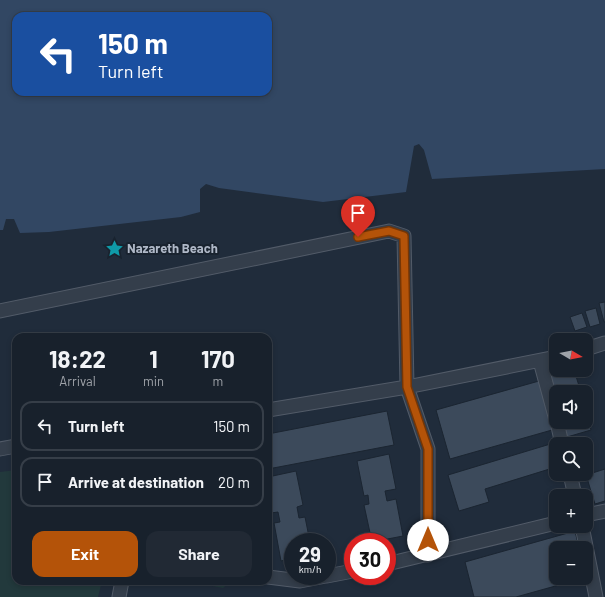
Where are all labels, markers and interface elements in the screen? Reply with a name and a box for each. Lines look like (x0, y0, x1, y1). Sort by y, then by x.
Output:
text: 150 m (98, 26, 168, 60)
icon: left (32, 28, 84, 80)
text: Turn left (98, 60, 164, 82)
pin (341, 196, 375, 237)
icon: arrive (347, 202, 369, 224)
place icon: Nazareth Beach (104, 238, 124, 258)
place label: Nazareth Beach (127, 240, 218, 256)
north arrow (549, 333, 593, 377)
map controls (549, 333, 593, 585)
text: 18:22 (49, 344, 106, 373)
text: 1 (149, 344, 158, 373)
text: 170 (201, 344, 235, 373)
text: Arrival (59, 373, 96, 389)
text: min (143, 373, 164, 389)
text: m (213, 373, 223, 389)
button: sound (549, 385, 593, 429)
icon: left (34, 415, 56, 437)
text: Turn left (68, 417, 124, 435)
text: 150 m (213, 417, 250, 435)
button: search (549, 437, 593, 481)
icon: arrive (34, 471, 56, 493)
text: Arrive at destination (68, 473, 204, 491)
text: 20 m (218, 473, 250, 491)
button: + (549, 489, 593, 533)
position arrow (407, 519, 449, 561)
button: Exit (32, 531, 138, 577)
button: Share (146, 531, 252, 577)
speed limit sign: 30 (344, 533, 396, 585)
button: − (549, 541, 593, 585)
text: 29 (299, 542, 321, 566)
text: km/h (299, 563, 321, 575)

